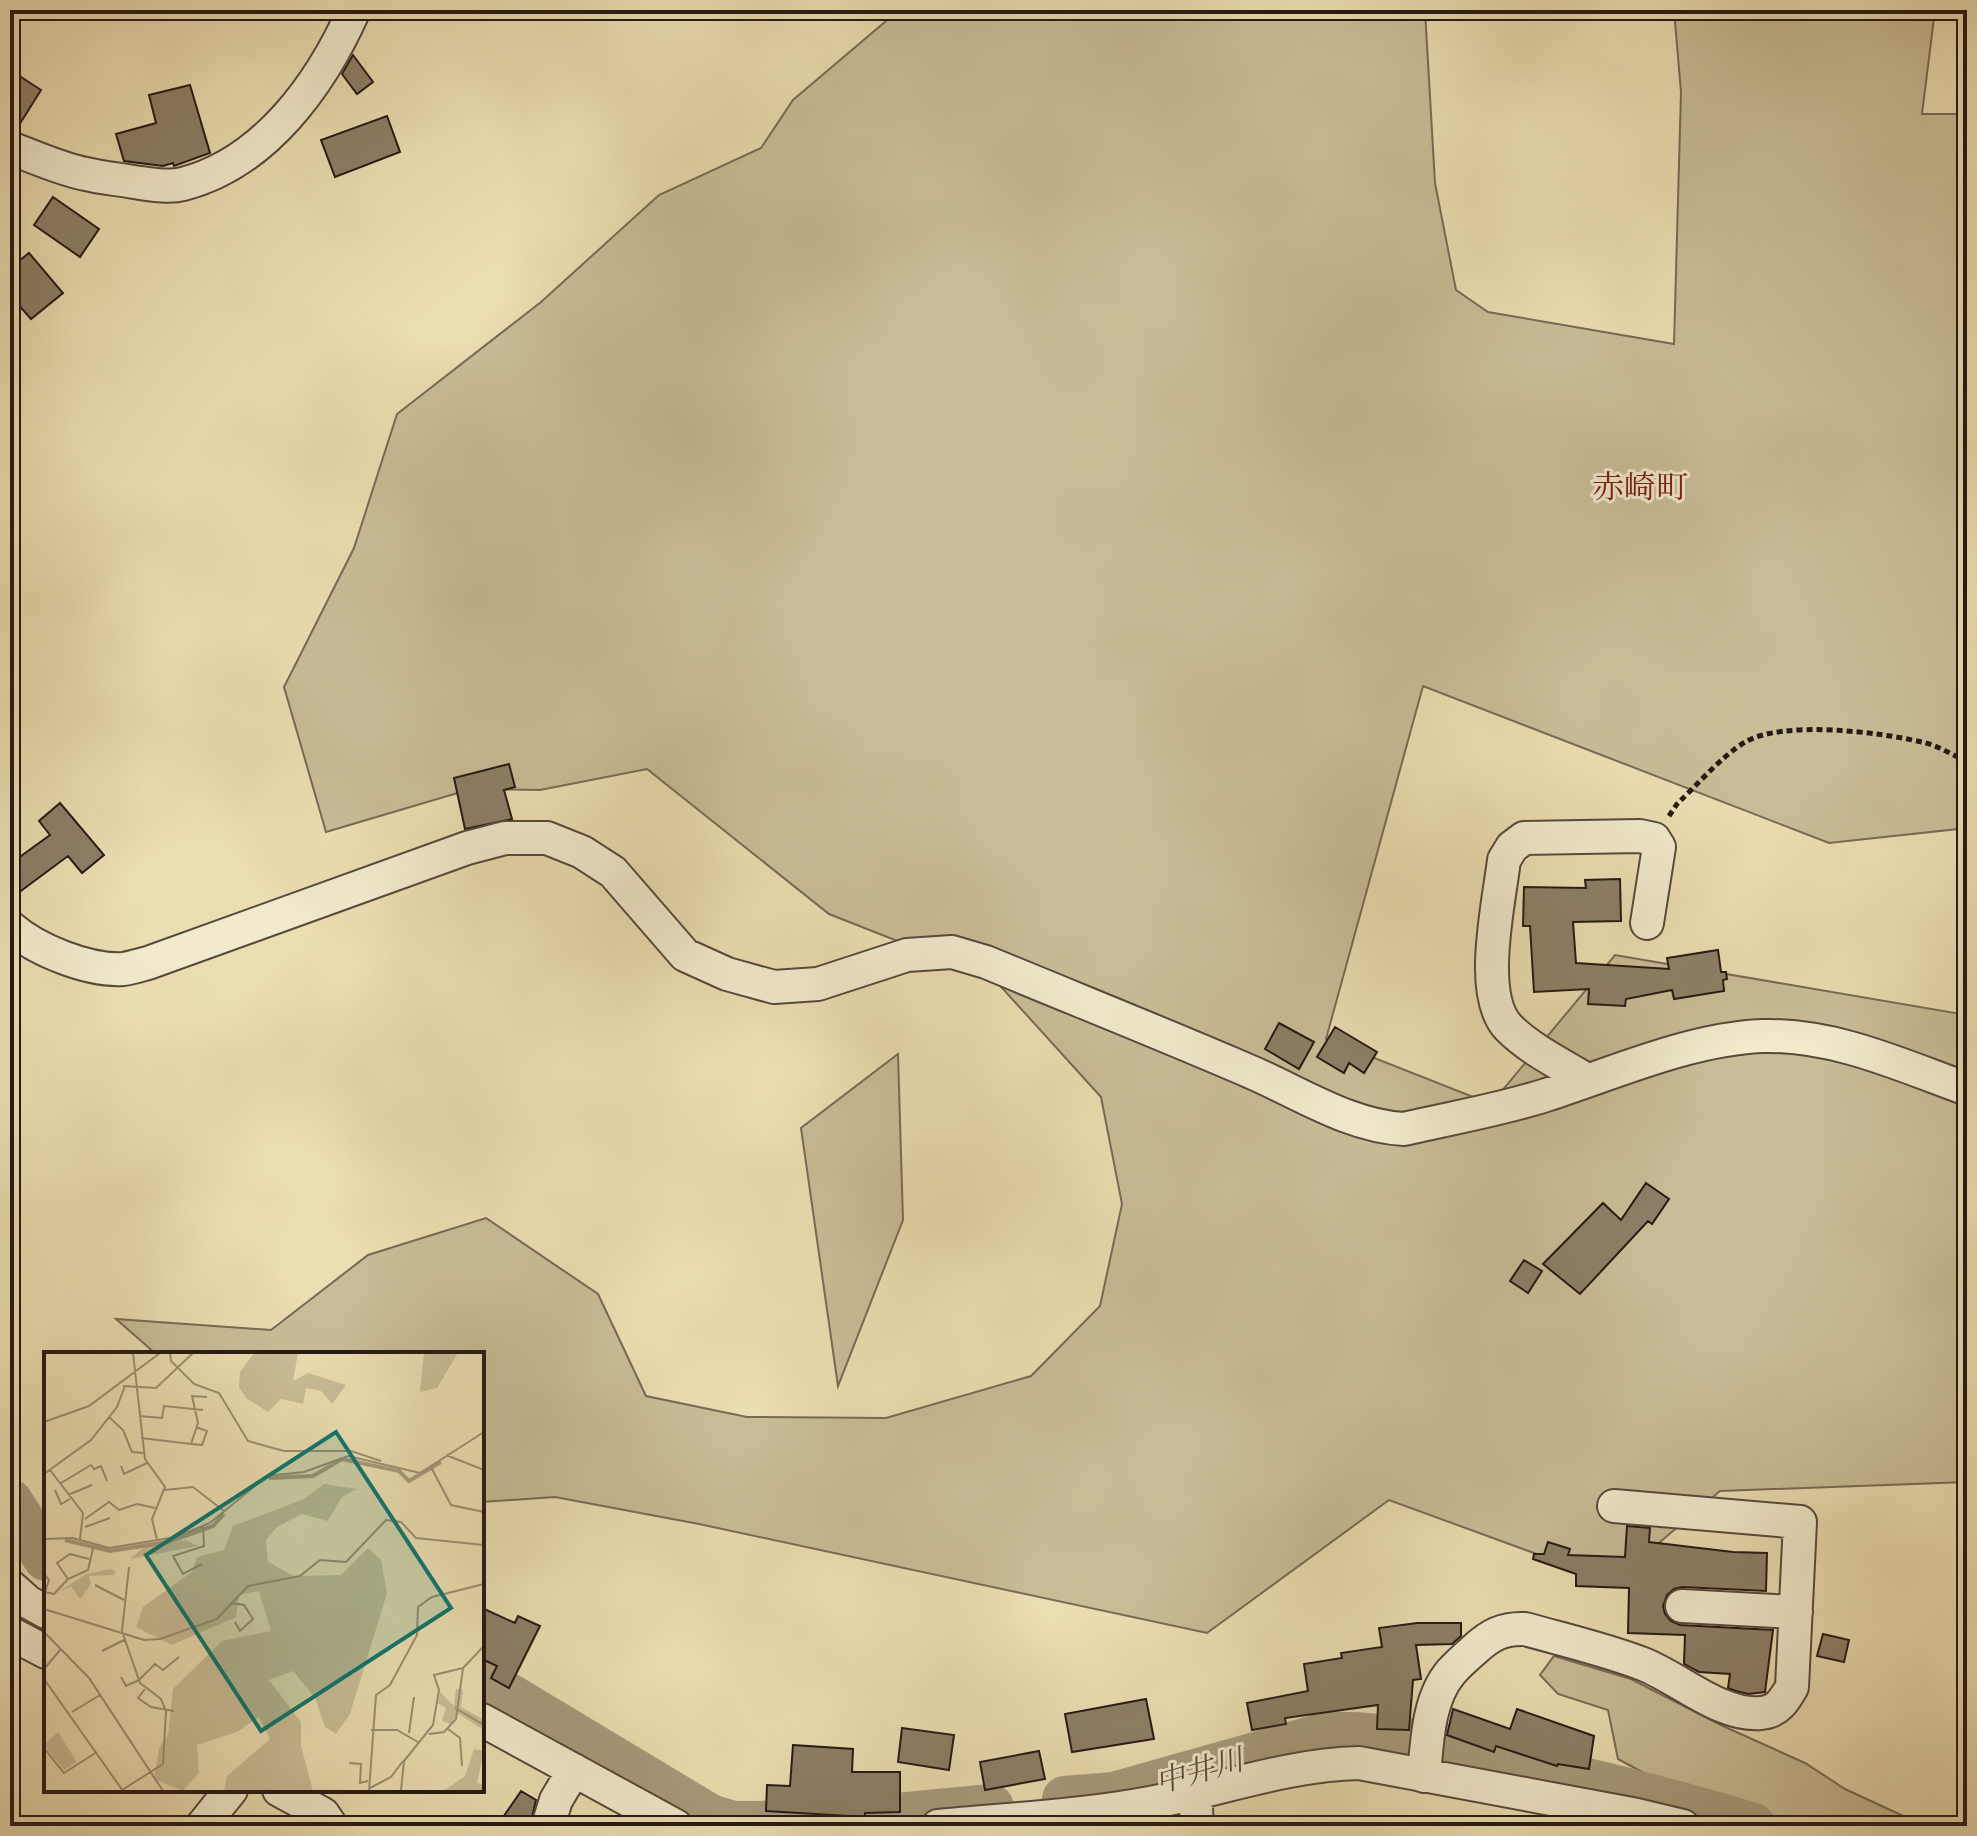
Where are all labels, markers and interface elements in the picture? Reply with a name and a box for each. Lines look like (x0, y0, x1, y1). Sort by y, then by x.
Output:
district label: 赤崎町 (1592, 463, 1688, 510)
inset map (44, 1352, 484, 1792)
water label: 中井川 (1149, 1736, 1251, 1804)

